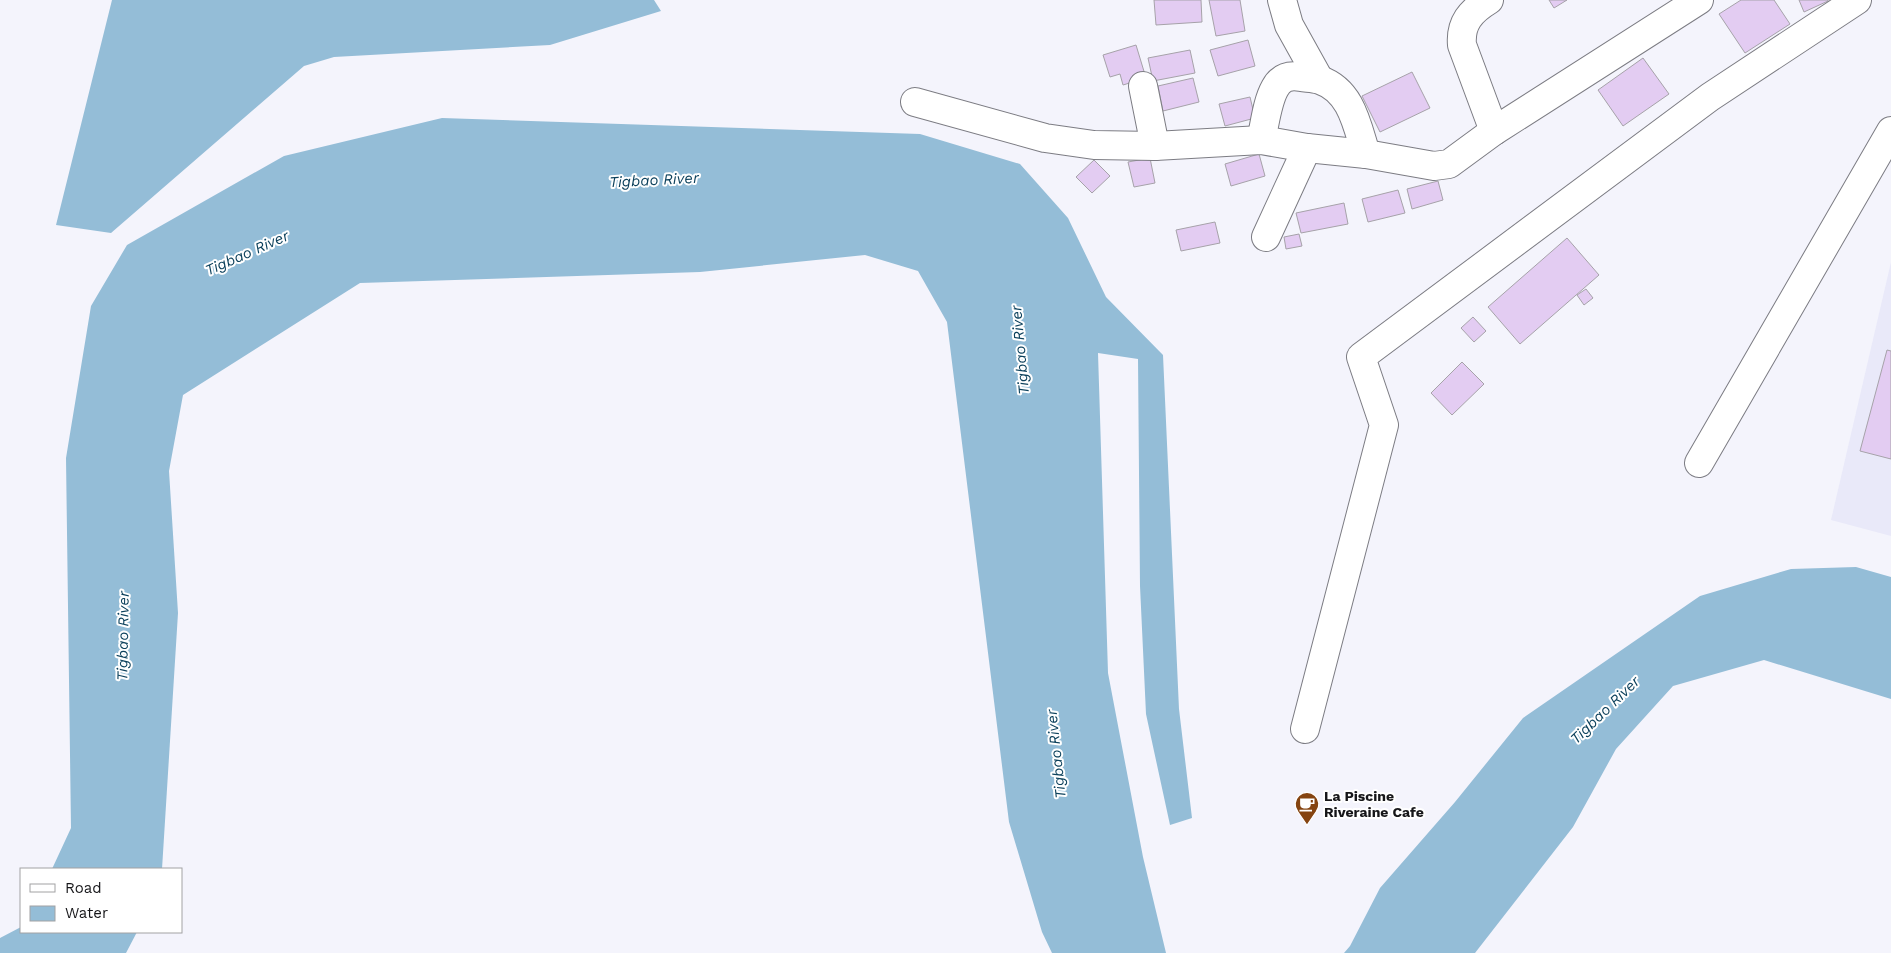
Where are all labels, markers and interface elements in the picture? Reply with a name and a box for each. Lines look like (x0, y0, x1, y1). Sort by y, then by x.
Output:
water label: Tigbao River (609, 169, 700, 191)
water label: Tigbao River (202, 226, 293, 279)
water label: Tigbao River (1007, 303, 1033, 395)
water label: Tigbao River (113, 590, 133, 681)
water label: Tigbao River (1567, 672, 1644, 748)
water label: Tigbao River (1042, 707, 1070, 799)
place label: La Piscine Riveraine Cafe (1324, 788, 1424, 820)
cafe icon: La Piscine Riveraine Cafe (1294, 791, 1320, 825)
legend (20, 868, 182, 933)
text: Road (65, 879, 102, 897)
text: Water (65, 904, 108, 922)

